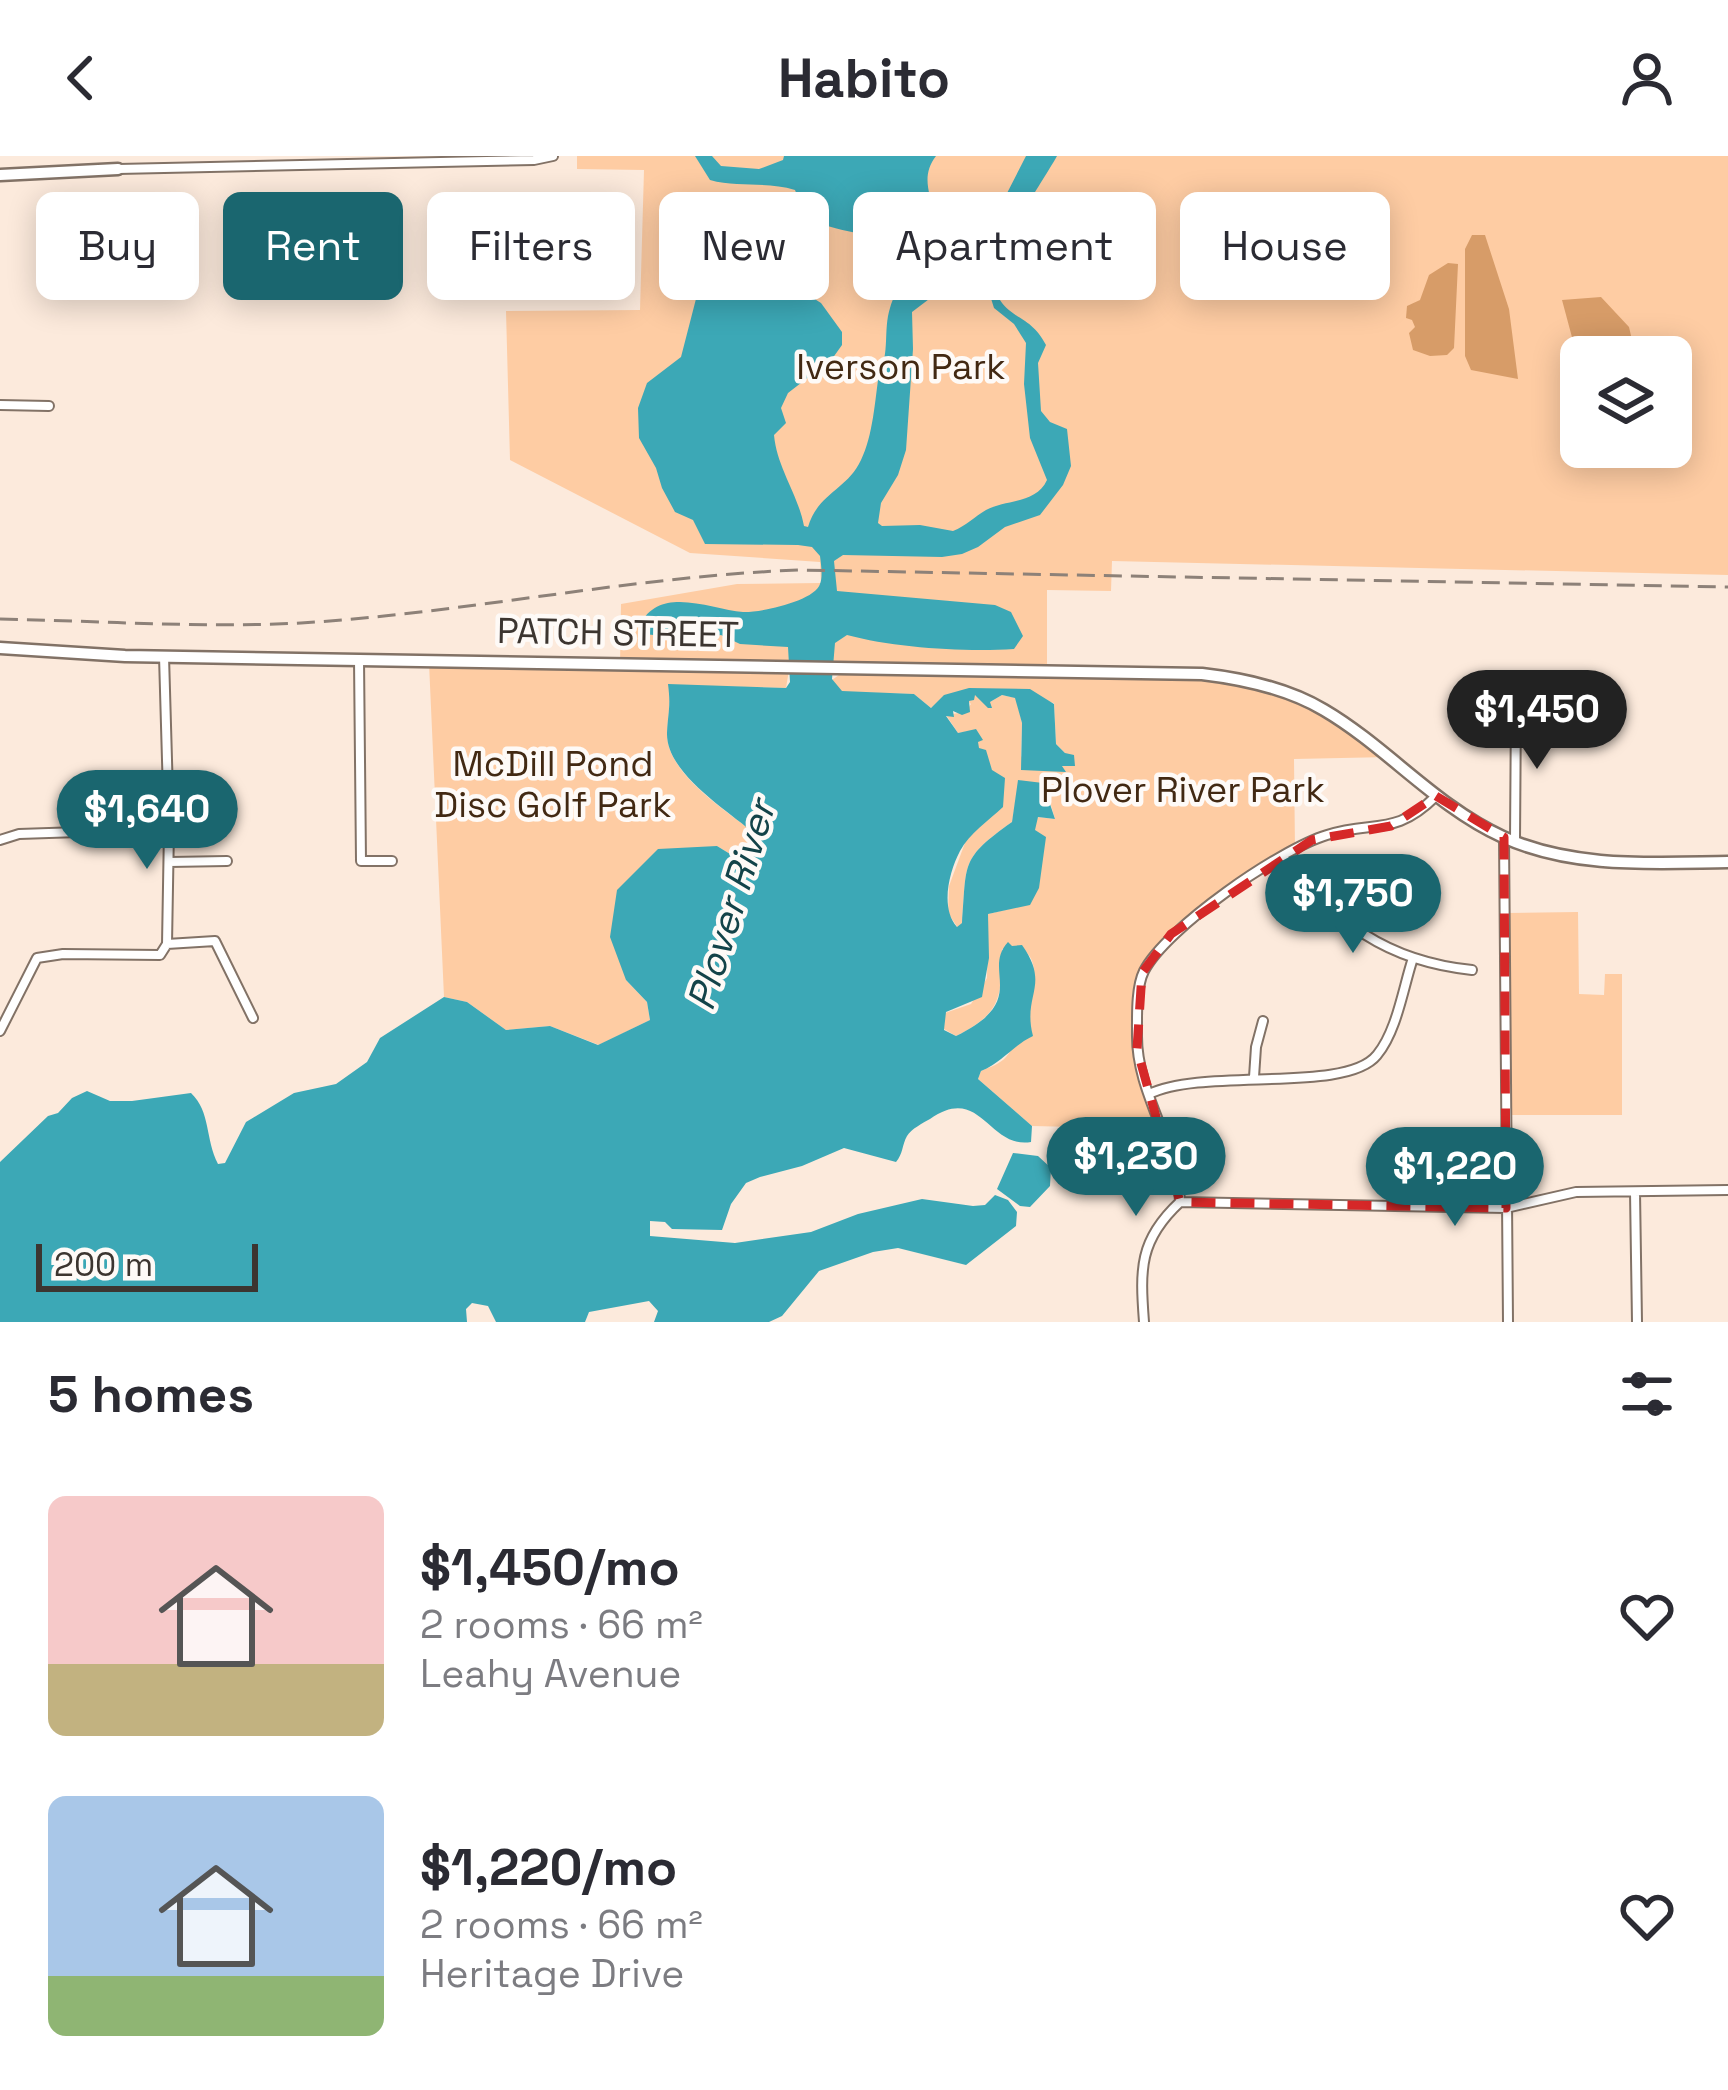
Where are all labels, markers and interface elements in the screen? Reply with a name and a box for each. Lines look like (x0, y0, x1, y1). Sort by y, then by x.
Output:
text: Habito (778, 44, 950, 113)
icon: back (48, 45, 114, 111)
icon: person (1614, 45, 1680, 111)
chip: Buy (36, 192, 199, 300)
chip: Rent (223, 192, 403, 300)
chip: Filters (427, 192, 635, 300)
chip: New (659, 192, 829, 300)
chip: Apartment (853, 192, 1156, 300)
chip: House (1180, 192, 1390, 300)
map controls (1560, 336, 1692, 468)
button: layers (1560, 336, 1692, 468)
park label: Iverson Park (796, 344, 1006, 390)
street label: PATCH STREET (497, 608, 739, 658)
pin: $1,450 (1439, 670, 1635, 772)
text: $1,450 (1474, 684, 1600, 733)
park label: McDill Pond Disc Golf Park (434, 741, 672, 828)
park label: Plover River Park (1041, 767, 1325, 813)
pin: $1,640 (49, 770, 245, 872)
text: $1,640 (84, 784, 210, 833)
water label: Plover River (676, 790, 787, 1016)
pin: $1,750 (1255, 854, 1451, 956)
text: $1,750 (1292, 868, 1414, 917)
pin: $1,230 (1038, 1117, 1234, 1219)
pin: $1,220 (1357, 1127, 1553, 1229)
text: $1,230 (1074, 1131, 1198, 1180)
text: $1,220 (1393, 1141, 1517, 1190)
scale bar (36, 1238, 258, 1291)
text: 200 m (54, 1244, 153, 1286)
icon: filters (1614, 1361, 1680, 1427)
text: 5 homes (48, 1362, 254, 1427)
text: $1,450/mo (420, 1535, 680, 1600)
icon: home (144, 1544, 288, 1688)
icon: heart (1614, 1583, 1680, 1649)
text: 2 rooms · 66 m² (420, 1600, 703, 1649)
text: Leahy Avenue (420, 1649, 681, 1698)
text: $1,220/mo (420, 1835, 677, 1900)
icon: home (144, 1844, 288, 1988)
icon: heart (1614, 1883, 1680, 1949)
text: 2 rooms · 66 m² (420, 1900, 703, 1949)
text: Heritage Drive (420, 1949, 684, 1998)

